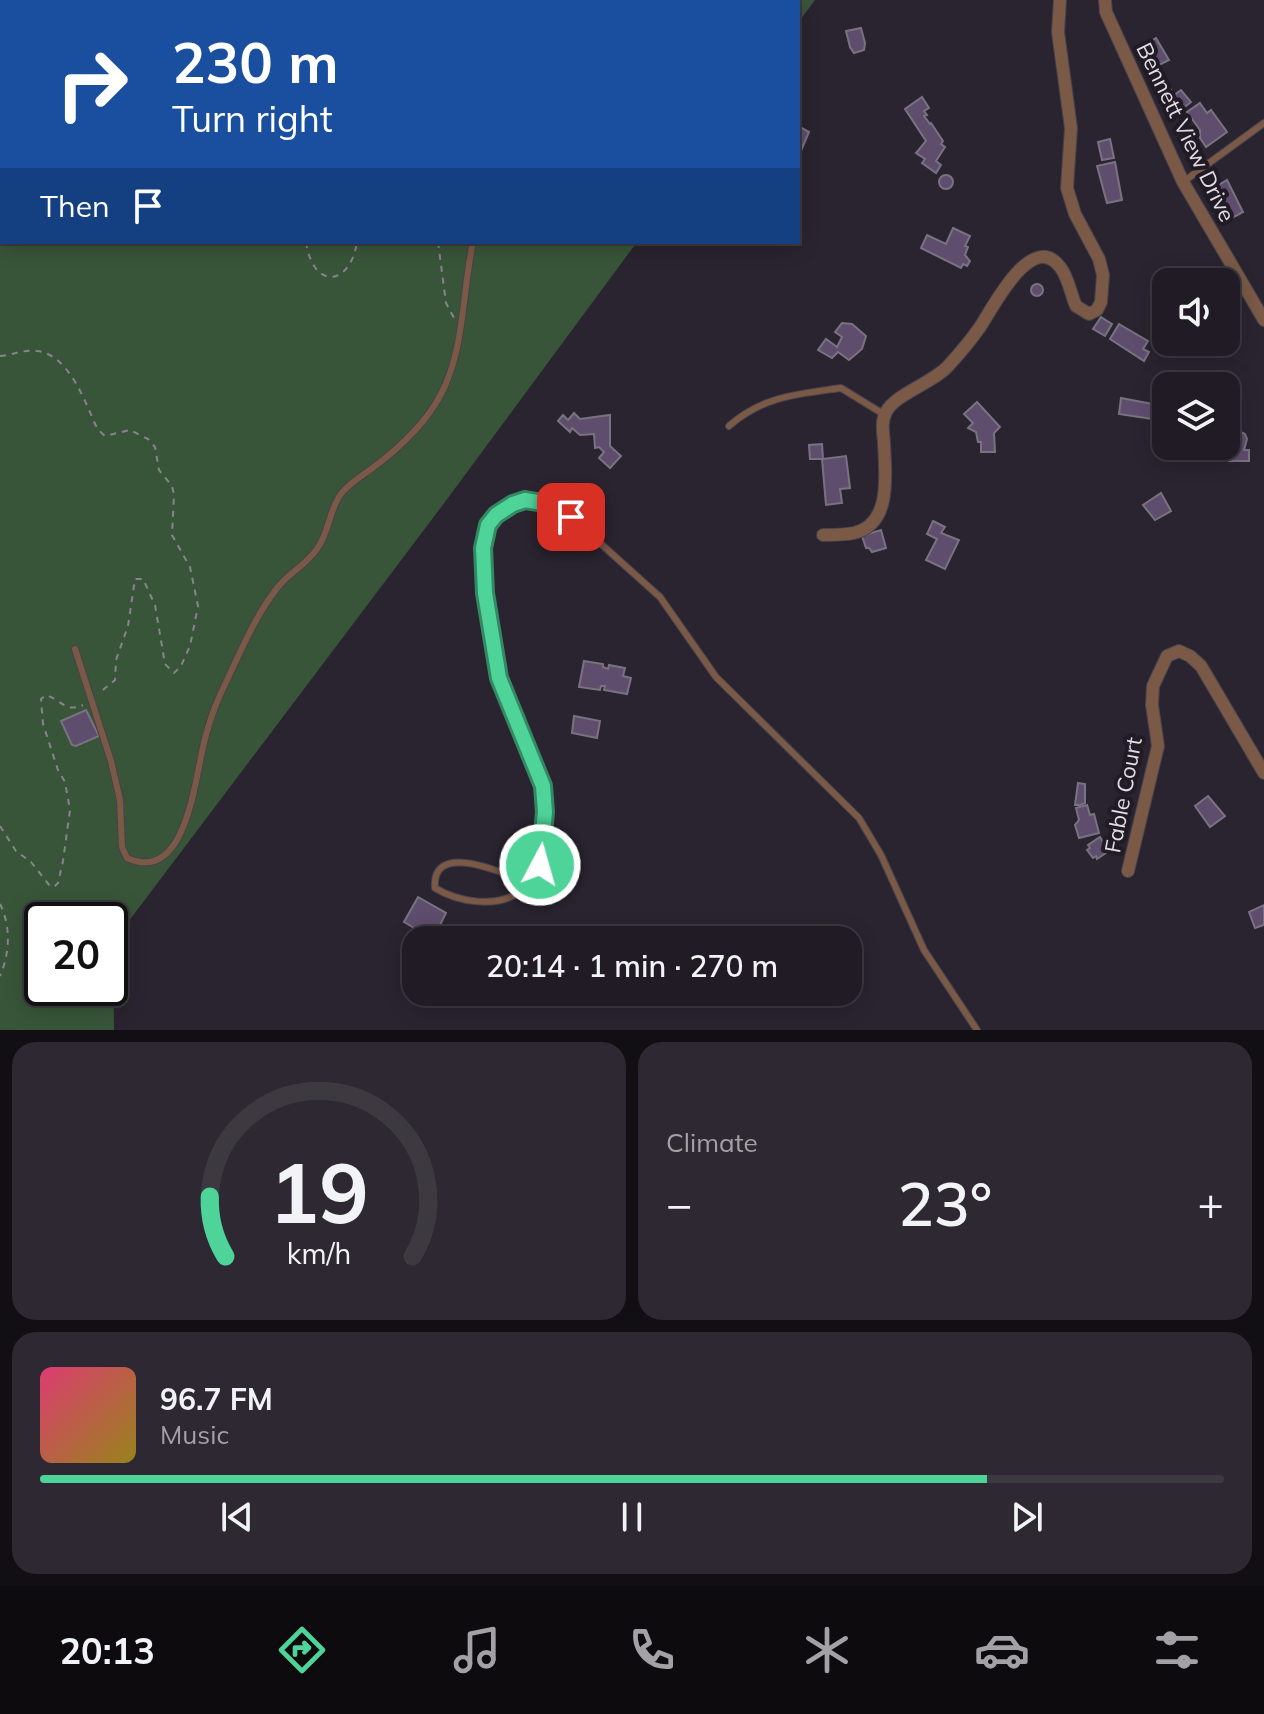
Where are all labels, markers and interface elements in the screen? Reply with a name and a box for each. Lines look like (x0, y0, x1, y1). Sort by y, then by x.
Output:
text: 230 m (172, 27, 339, 97)
icon: right (40, 32, 144, 136)
street label: Bennett View Drive (1130, 38, 1242, 226)
text: Turn right (172, 96, 333, 141)
icon: arrive (126, 184, 170, 228)
text: Then (40, 187, 110, 225)
map controls (1152, 268, 1240, 460)
button: sound (1152, 268, 1240, 356)
button: layers (1152, 372, 1240, 460)
pin (537, 483, 605, 551)
icon: arrive (549, 495, 593, 539)
street label: Fable Court (1098, 735, 1148, 855)
position arrow (498, 823, 582, 907)
speed limit sign: 20 (24, 902, 128, 1006)
text: 20:14 · 1 min · 270 m (486, 947, 778, 985)
text: Climate (666, 1126, 758, 1159)
text: 19 (269, 1139, 369, 1244)
text: 23° (898, 1166, 992, 1241)
text: − (666, 1176, 692, 1231)
text: + (1198, 1176, 1224, 1231)
text: km/h (287, 1235, 351, 1271)
text: 96.7 FM (160, 1380, 273, 1418)
text: Music (160, 1418, 229, 1451)
icon: previous (215, 1495, 259, 1539)
icon: pause (610, 1495, 654, 1539)
icon: next (1005, 1495, 1049, 1539)
icon: directions (274, 1622, 330, 1678)
icon: music (449, 1622, 505, 1678)
icon: phone (624, 1622, 680, 1678)
icon: climate (799, 1622, 855, 1678)
icon: car (974, 1622, 1030, 1678)
icon: filters (1149, 1622, 1205, 1678)
text: 20:13 (59, 1628, 155, 1673)

